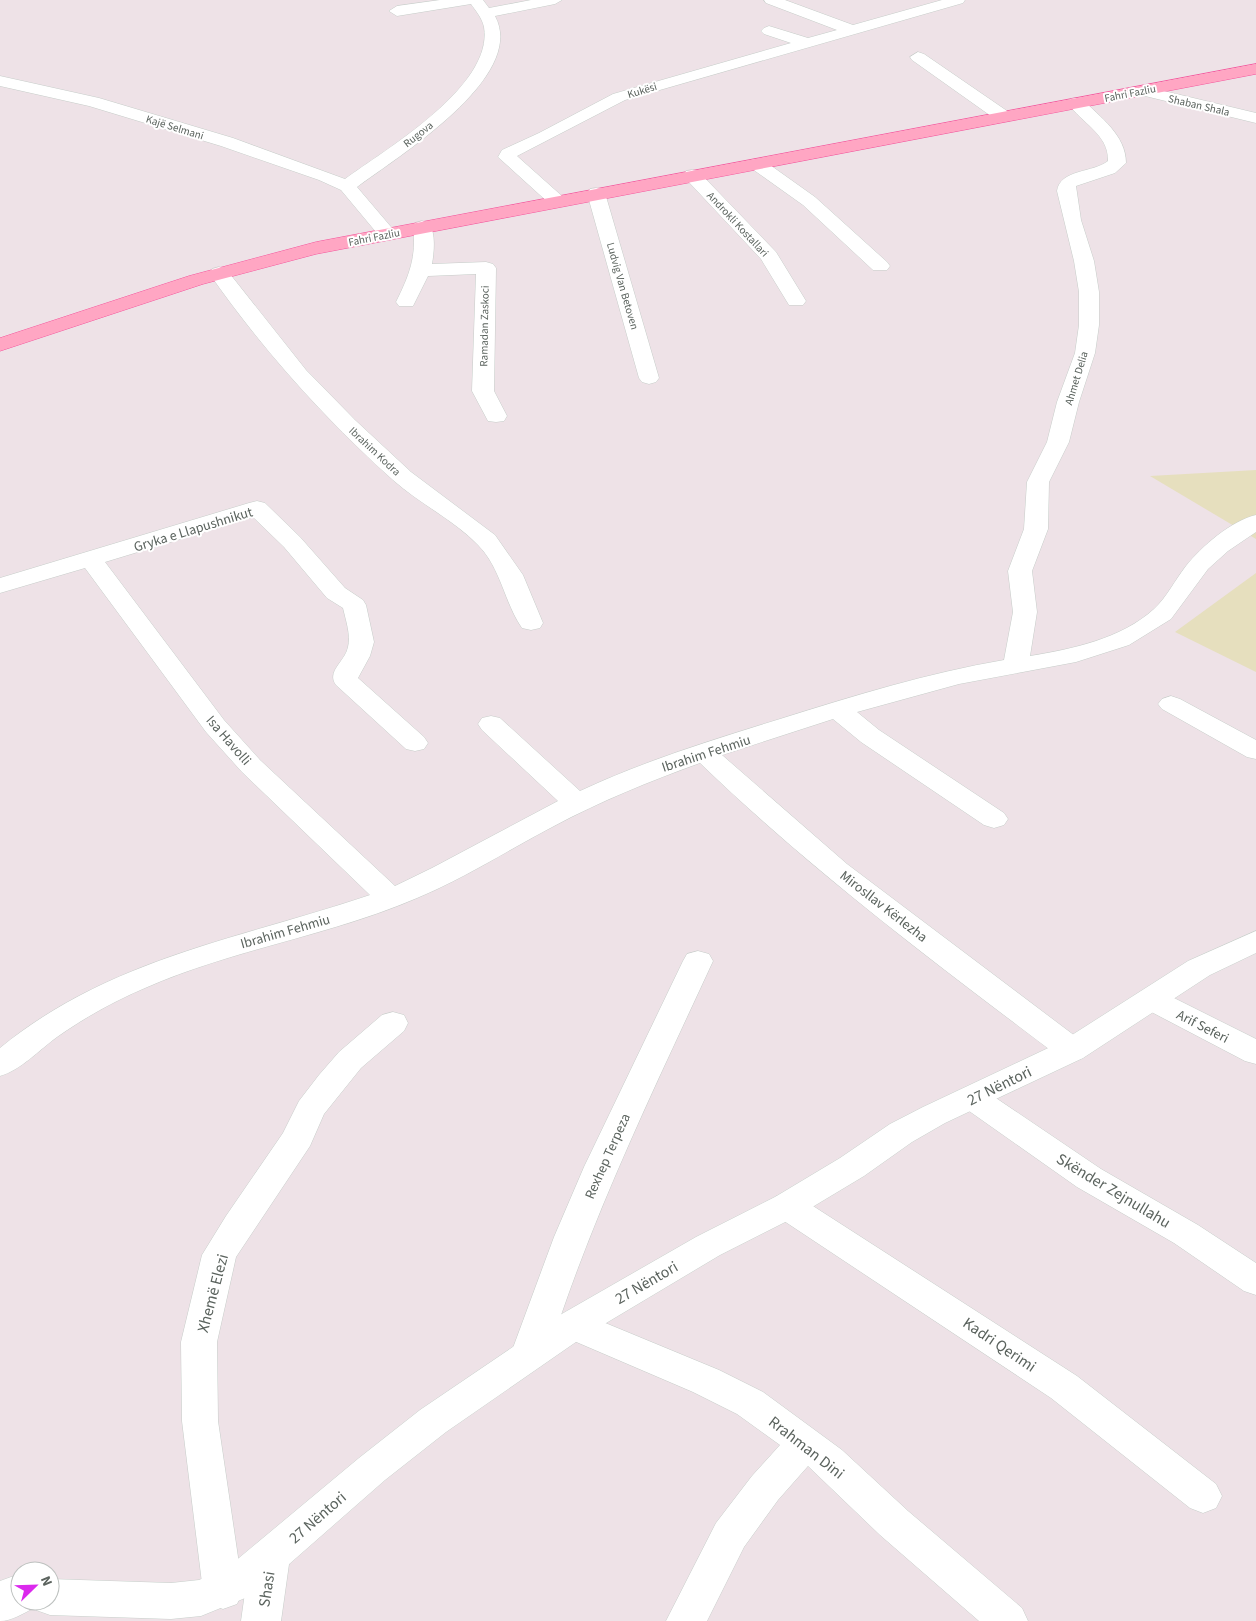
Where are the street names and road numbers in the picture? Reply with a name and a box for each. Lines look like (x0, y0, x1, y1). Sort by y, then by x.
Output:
street label: Kukësi (626, 79, 659, 102)
street label: Fahri Fazliu (1103, 81, 1157, 106)
street label: Shaban Shala (1167, 91, 1231, 120)
street label: Kajë Selmani (144, 112, 206, 143)
street label: Rugova (400, 118, 436, 151)
street label: Androkli Kostallari (703, 188, 772, 260)
street label: Fahri Fazliu (347, 225, 401, 250)
street label: Ludvig Van Betoven (603, 241, 642, 331)
street label: Ramadan Zaskoci (476, 285, 493, 367)
street label: Ahmet Delia (1061, 349, 1092, 407)
street label: Ibrahim Kodra (346, 424, 404, 479)
street label: Gryka e Llapushnikut (131, 502, 255, 558)
street label: Isa Havolli (201, 711, 256, 770)
street label: Ibrahim Fehmiu (659, 730, 753, 778)
street label: Mirosllav Kërlezha (835, 866, 931, 947)
street label: Ibrahim Fehmiu (238, 910, 332, 954)
street label: Arif Seferi (1173, 1005, 1232, 1049)
street label: 27 Nëntori (963, 1061, 1035, 1111)
street label: Rexhep Terpeza (580, 1110, 636, 1202)
street label: Skënder Zejnullahu (1052, 1148, 1175, 1234)
street label: Xhemë Elezi (192, 1252, 234, 1335)
street label: 27 Nëntori (611, 1256, 682, 1310)
street label: Kadri Qerimi (958, 1312, 1040, 1377)
street label: Rrahman Dini (764, 1411, 849, 1484)
street label: 27 Nëntori (284, 1487, 351, 1549)
street label: Shasi (253, 1570, 281, 1609)

